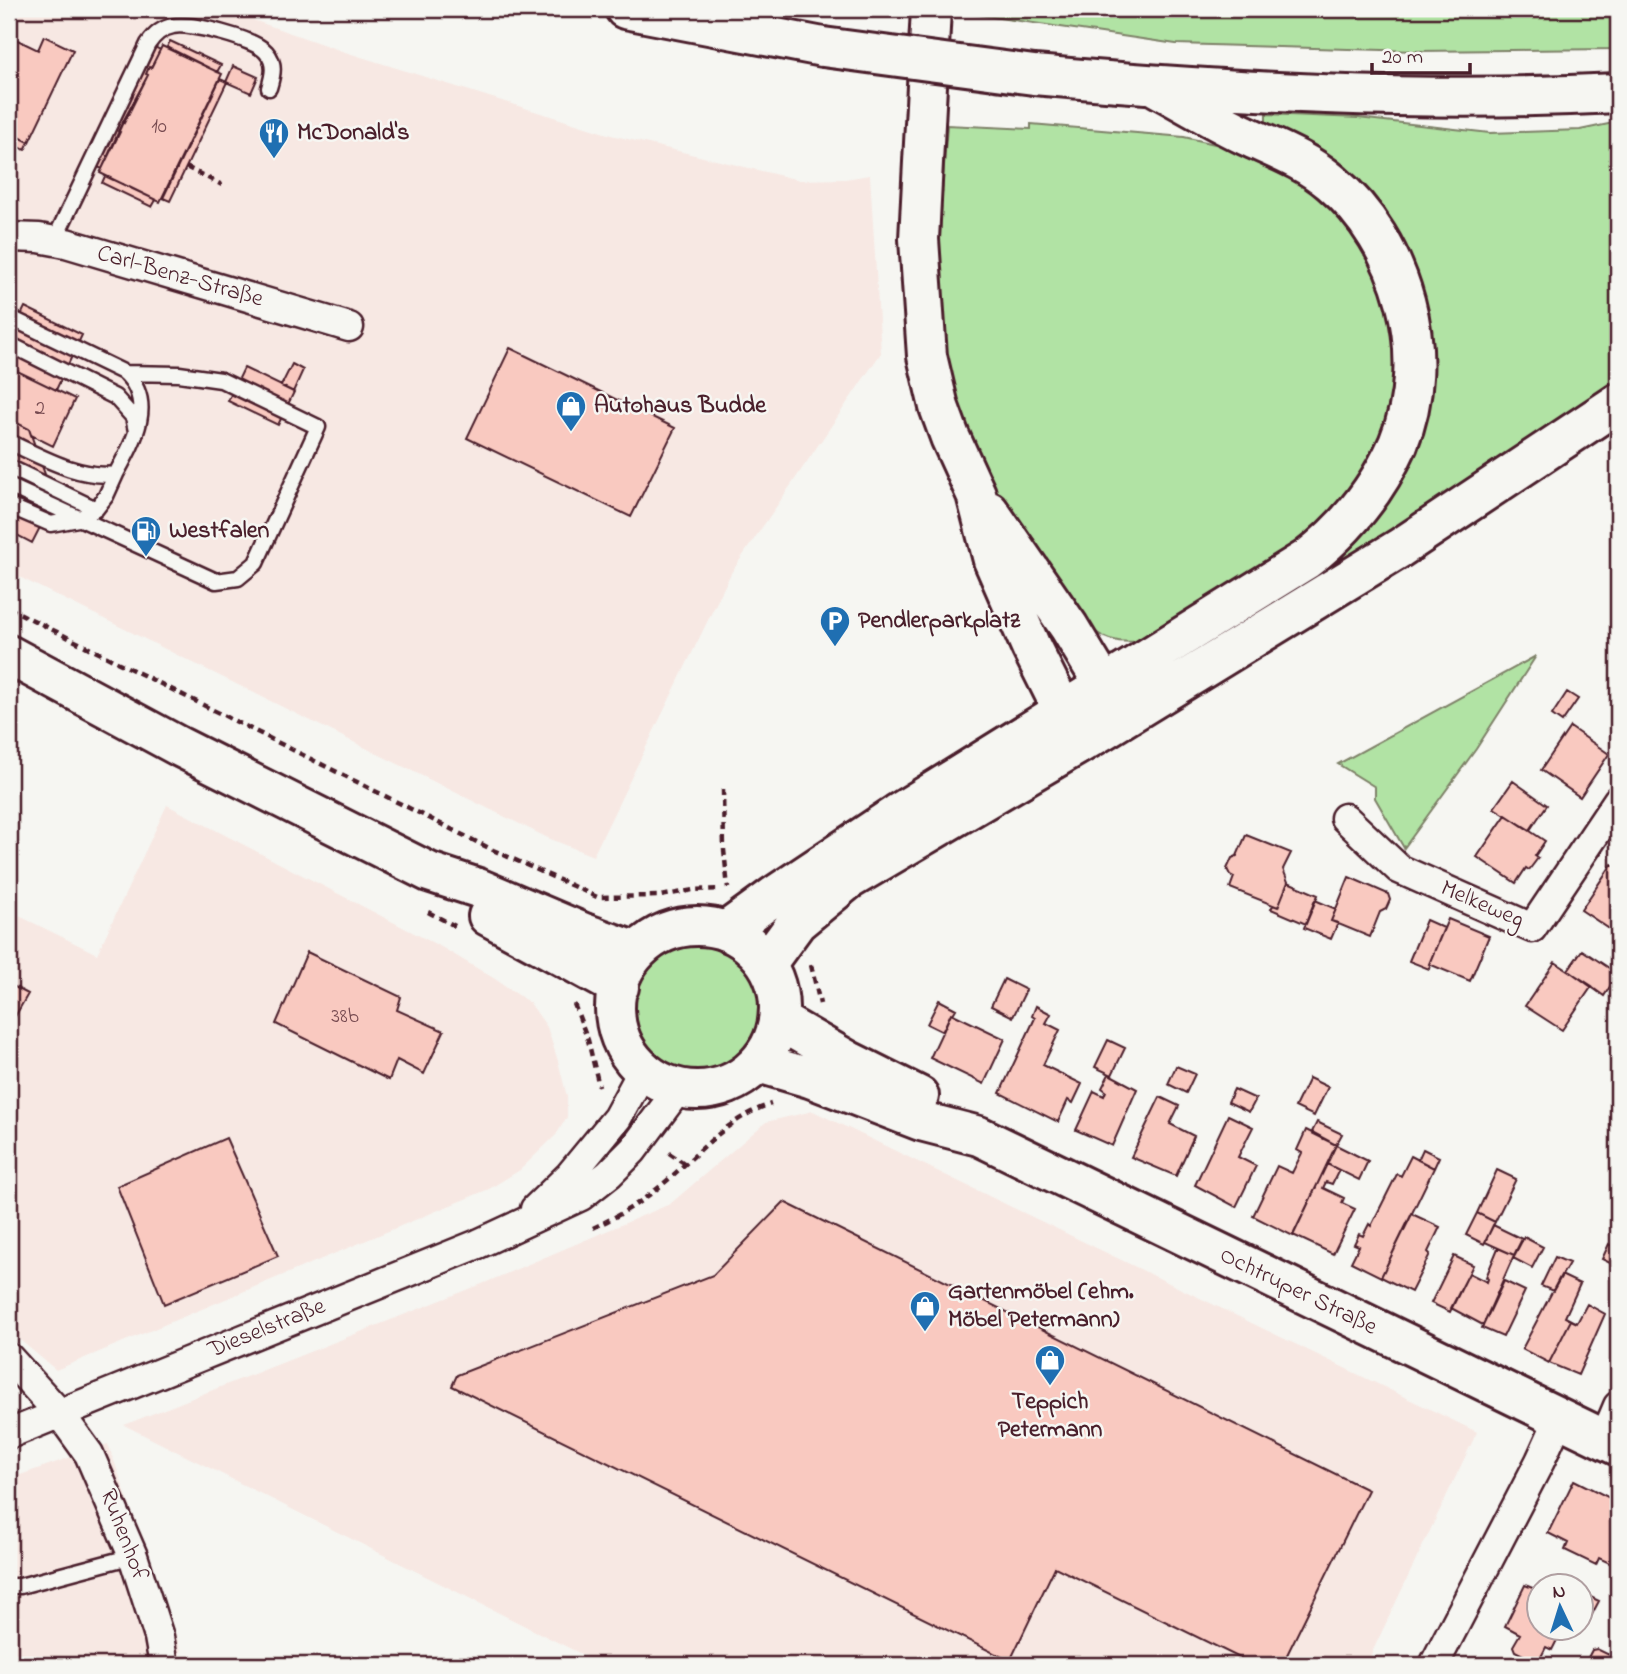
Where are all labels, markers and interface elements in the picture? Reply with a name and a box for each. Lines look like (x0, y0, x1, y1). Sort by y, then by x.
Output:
scale bar (1372, 32, 1470, 76)
text: 20 m (1382, 43, 1423, 73)
house number: 10 (151, 112, 167, 142)
restaurant icon: McDonald's (257, 116, 291, 160)
place label: McDonald's (297, 116, 409, 151)
street label: Carl-Benz-Straße (93, 237, 268, 318)
shop icon: Autohaus Budde (554, 389, 588, 433)
place label: Autohaus Budde (594, 389, 767, 424)
house number: 2 (35, 394, 45, 424)
fuel station icon: Westfalen (129, 514, 163, 558)
place label: Westfalen (169, 514, 270, 549)
parking icon: Pendlerparkplatz (818, 604, 852, 648)
place label: Pendlerparkplatz (858, 604, 1021, 639)
street label: Melkeweg (1435, 872, 1529, 938)
house number: 38b (331, 1002, 359, 1032)
street label: Ochtruper Straße (1213, 1239, 1383, 1345)
place label: Gartenmöbel (ehm. Möbel Petermann) (948, 1275, 1134, 1338)
shop icon: Gartenmöbel (ehm. Möbel Petermann) (908, 1289, 942, 1333)
street label: Dieselstraße (202, 1290, 331, 1369)
shop icon: Teppich Petermann (1033, 1343, 1067, 1387)
place label: Teppich Petermann (998, 1385, 1103, 1448)
street label: Ruhenhof (89, 1484, 157, 1587)
north arrow (1526, 1572, 1596, 1642)
text: N (1552, 1579, 1567, 1606)

